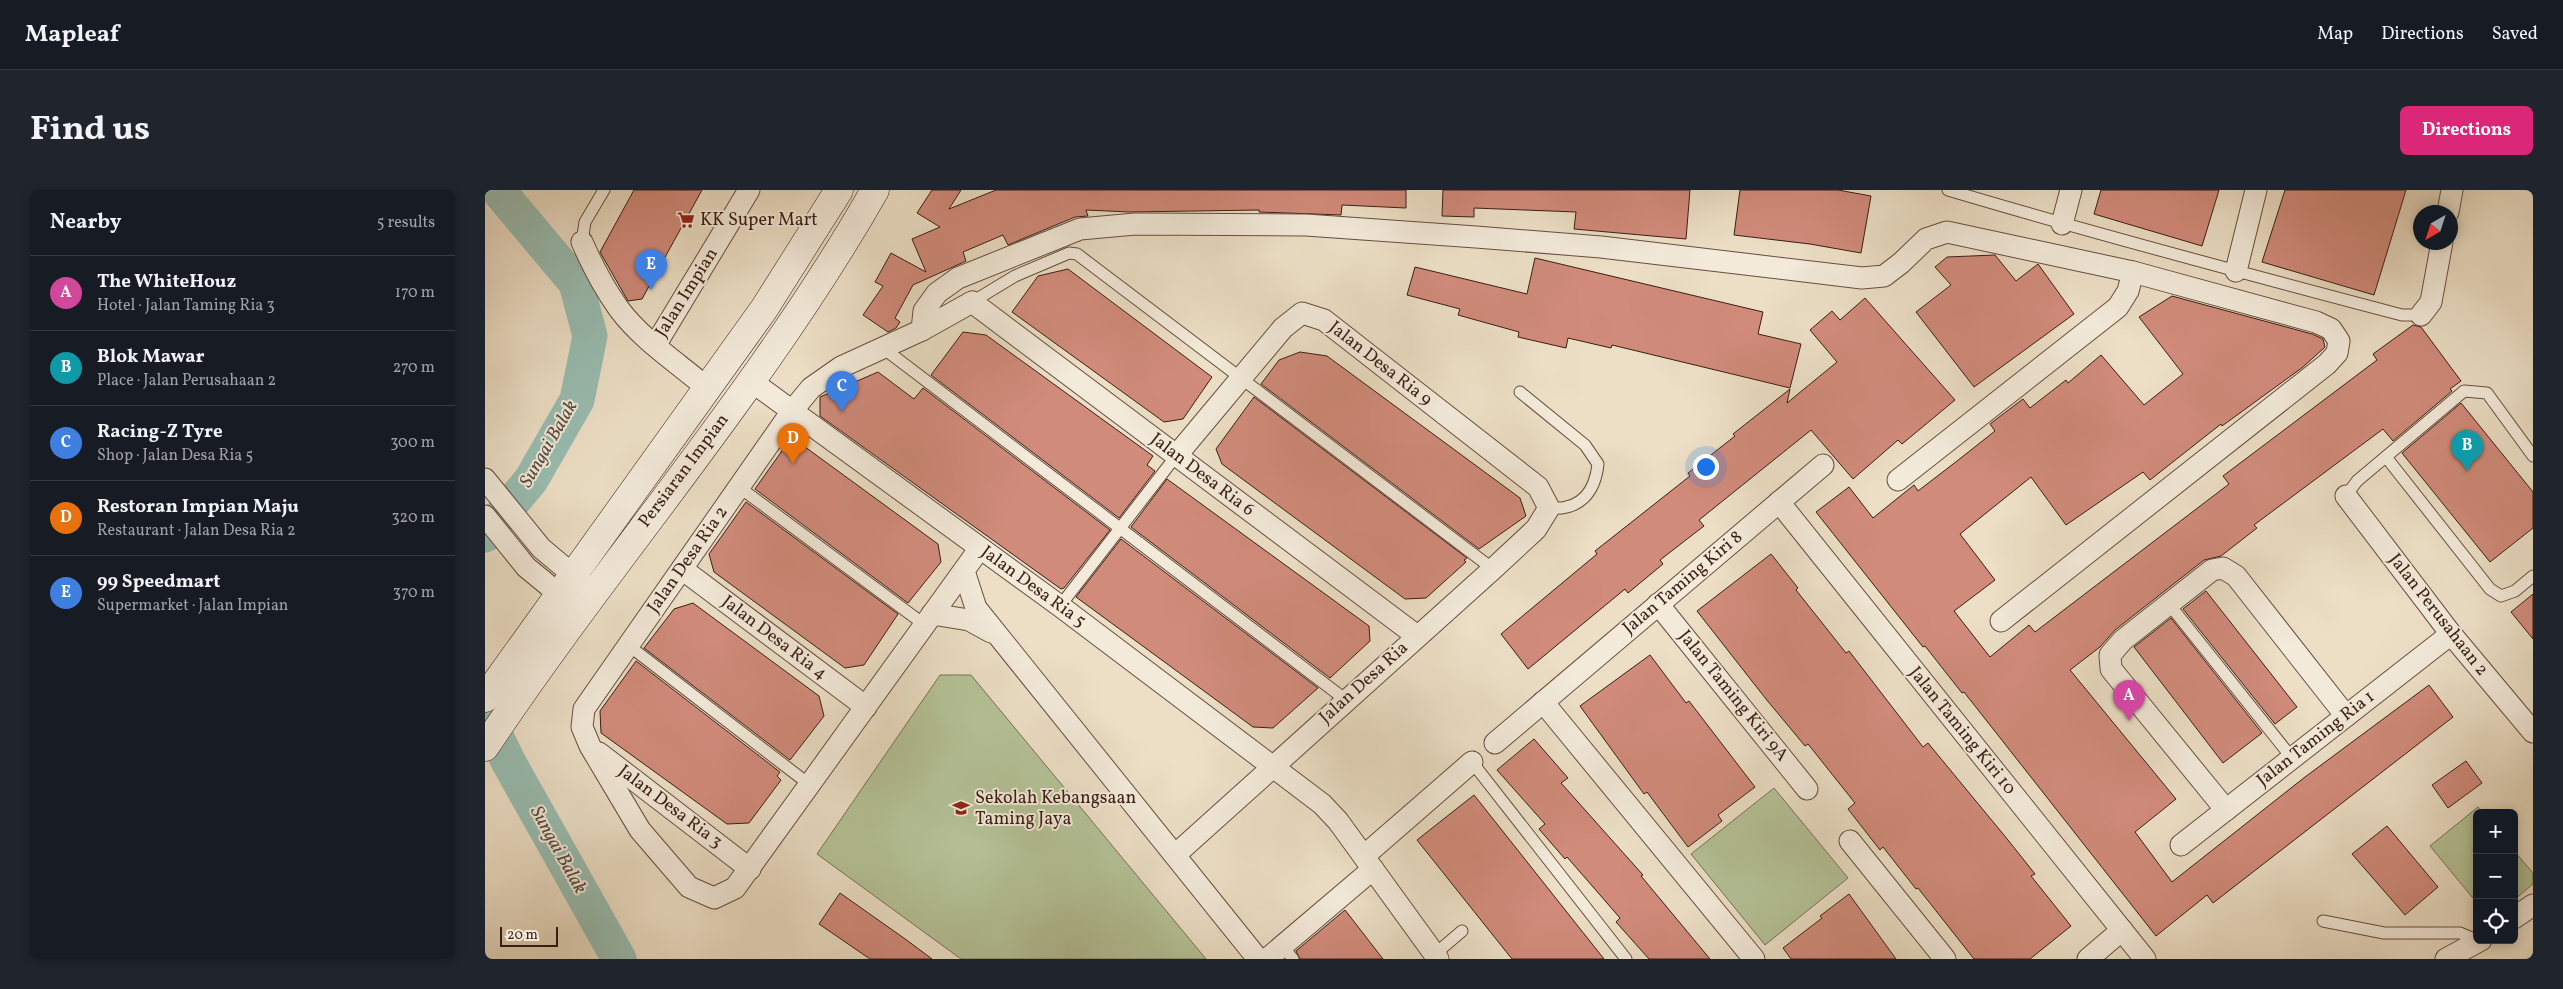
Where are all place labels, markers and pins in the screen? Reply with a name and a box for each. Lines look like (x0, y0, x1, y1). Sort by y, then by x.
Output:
place label: KK Super Mart (700, 208, 818, 233)
supermarket icon: KK Super Mart (676, 210, 696, 230)
pin: E (635, 249, 667, 290)
pin: C (826, 371, 858, 412)
pin: D (777, 423, 809, 464)
pin: B (2451, 430, 2483, 471)
pin: A (2113, 680, 2145, 721)
place label: Sekolah Kebangsaan Taming Jaya (975, 786, 1136, 832)
school or university icon: Sekolah Kebangsaan Taming Jaya (951, 798, 971, 818)

